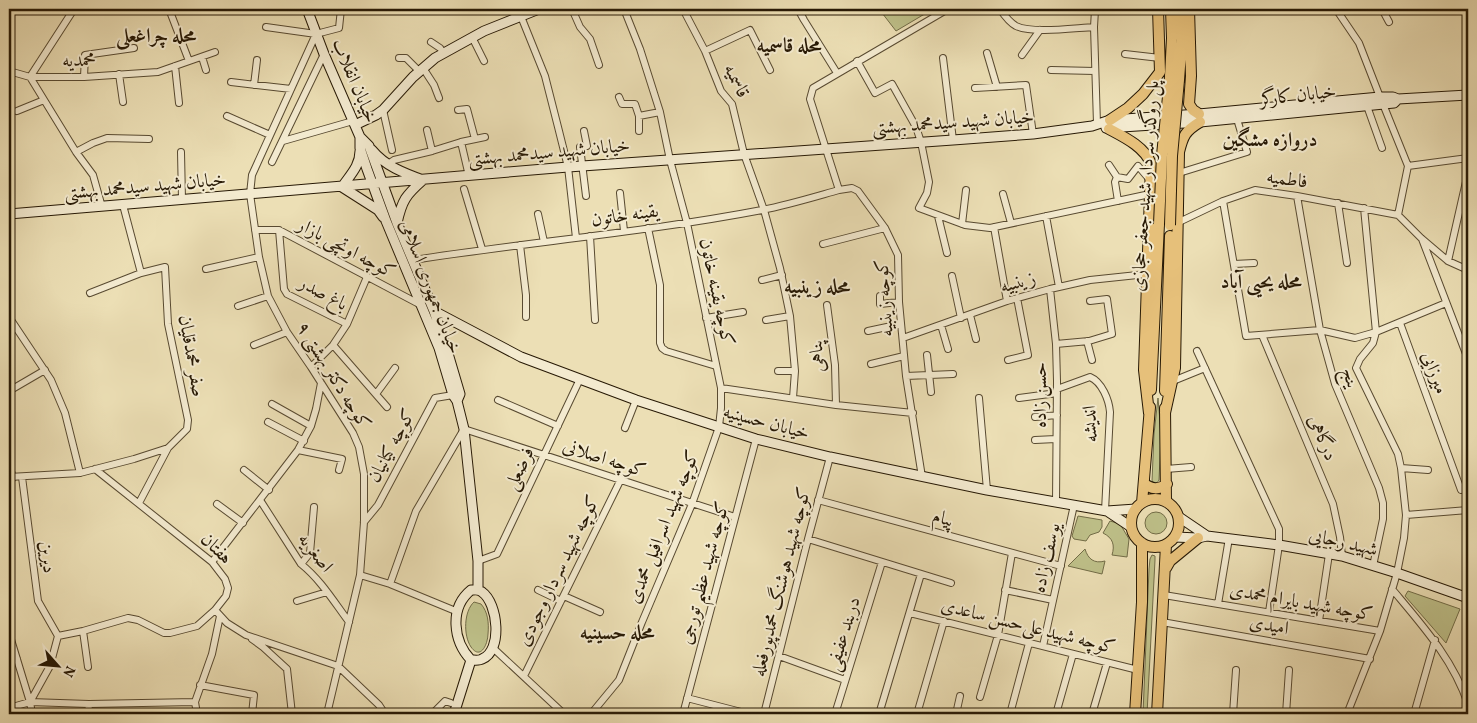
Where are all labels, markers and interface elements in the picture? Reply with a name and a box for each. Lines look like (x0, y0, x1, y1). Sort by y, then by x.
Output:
district label: محله چراغعلی (115, 23, 197, 51)
district label: محله قاسمیه (757, 33, 822, 61)
street label: خیابان انقلاب (325, 35, 383, 127)
street label: محمدیه (62, 47, 96, 75)
street label: قاسمیه (717, 60, 755, 102)
street label: پل روگذر سردار شهید جعفر حجازی (1124, 78, 1166, 292)
street label: خیابان کارگر (1256, 78, 1338, 113)
street label: خیابان شهید سیدمحمد بهشتی (871, 104, 1035, 142)
district label: دروازه مشگین (1223, 126, 1317, 155)
street label: خیابان شهید سیدمحمد بهشتی (467, 133, 631, 173)
street label: فاطمیه (1265, 164, 1309, 196)
street label: خیابان شهید سیدمحمد بهشتی (63, 167, 227, 207)
street label: یقینه خاتون (590, 198, 662, 234)
street label: کوچه اوتچی بازار (291, 211, 400, 286)
street label: خیابان جمهوری اسلامی (392, 216, 468, 358)
street label: کوچه یقینه خاتون (692, 236, 740, 348)
street label: کوچه زینبیه (869, 258, 901, 338)
street label: زینبیه (997, 266, 1039, 300)
street label: باغ صدر (292, 269, 352, 319)
district label: محله یحیی آباد (1220, 269, 1302, 298)
district label: محله زینبیه (784, 274, 851, 302)
street label: صفر محمدقلیان (171, 313, 211, 399)
street label: کوچه دکتر بهشتی ۹ (289, 317, 377, 435)
street label: پناهی (803, 338, 833, 374)
street label: میرزایی (1414, 348, 1454, 398)
street label: حسن زاده (1028, 362, 1054, 428)
street label: ینج (1331, 364, 1366, 393)
street label: خیابان حسینیه (720, 399, 812, 447)
street label: کوچه کیانیان (362, 404, 422, 488)
street label: اندیشه (1077, 405, 1105, 443)
street label: درگاهی (1301, 411, 1343, 465)
street label: کوچه اصلانی (559, 433, 649, 485)
street label: فرضعلی (499, 443, 541, 495)
street label: کوچه شهید اسرافیل محمدی (621, 446, 707, 608)
street label: کوچه شهید هوشنگ محمدپورفعله (745, 484, 818, 680)
street label: کوچه شهید سردار وجودی (511, 491, 607, 651)
street label: کوچه شهید عظیم تورجی (673, 499, 741, 649)
street label: پیام (929, 504, 957, 536)
street label: یوسف زاده (1026, 519, 1068, 596)
street label: شهید رجایی (1306, 522, 1380, 564)
street label: هفتان (194, 527, 238, 571)
street label: اصغریه (291, 528, 339, 578)
street label: دیرین (32, 539, 62, 575)
street label: کوچه شهید بایرام محمدی (1227, 578, 1375, 630)
street label: کوچه شهید علی‌حسن ساعدی (938, 593, 1118, 661)
street label: دربند عفیفی (820, 594, 868, 674)
street label: امیدی (1247, 610, 1291, 642)
district label: محله حسینیه (580, 620, 655, 648)
north arrow (32, 640, 82, 690)
text: N (57, 662, 79, 680)

